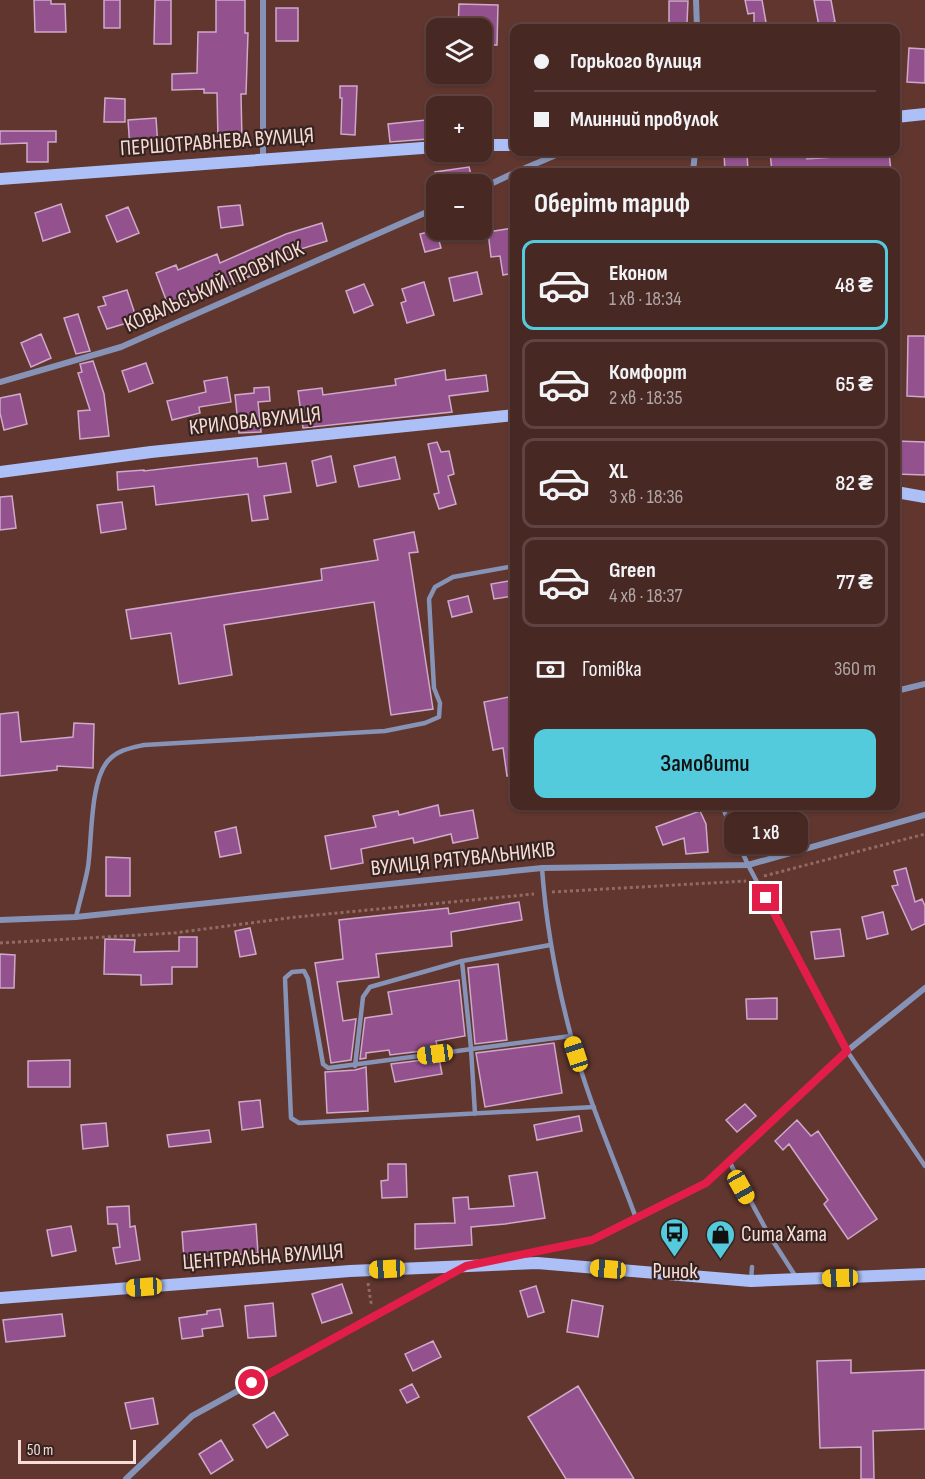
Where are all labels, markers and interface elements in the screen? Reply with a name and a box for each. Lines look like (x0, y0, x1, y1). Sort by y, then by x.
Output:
map controls (426, 18, 492, 240)
button: layers (426, 18, 492, 84)
text: Горького вулиця (570, 48, 701, 75)
button: + (426, 96, 492, 162)
text: Млинний провулок (570, 106, 719, 133)
street label: ПЕРШОТРАВНЕВА ВУЛИЦЯ (119, 122, 315, 162)
button: − (426, 174, 492, 240)
text: Оберіть тариф (534, 188, 690, 220)
street label: КОВАЛЬСЬКИЙ ПРОВУЛОК (120, 235, 308, 339)
icon: car (537, 258, 591, 312)
text: Економ (609, 260, 668, 287)
text: 48 ₴ (835, 272, 873, 299)
text: 1 хв · 18:34 (609, 287, 682, 311)
icon: car (537, 357, 591, 411)
text: Комфорт (609, 359, 687, 386)
text: 65 ₴ (836, 371, 873, 398)
text: 2 хв · 18:35 (609, 386, 683, 410)
street label: КРИЛОВА ВУЛИЦЯ (188, 401, 322, 441)
icon: car (537, 456, 591, 510)
text: XL (609, 458, 628, 485)
text: 82 ₴ (835, 470, 873, 497)
text: 3 хв · 18:36 (609, 485, 683, 509)
icon: car (537, 555, 591, 609)
text: Green (609, 557, 656, 584)
text: 77 ₴ (836, 569, 873, 596)
text: 4 хв · 18:37 (609, 584, 683, 608)
icon: cash (534, 653, 567, 686)
text: Готівка (582, 656, 642, 683)
text: 360 m (834, 657, 876, 681)
button: Замовити (534, 729, 876, 798)
callout: 1 хв (724, 811, 808, 853)
text: 1 хв (752, 821, 780, 845)
street label: ВУЛИЦЯ РЯТУВАЛЬНИКІВ (369, 836, 557, 882)
route end (752, 884, 779, 911)
car (562, 1034, 590, 1074)
car (416, 1043, 454, 1065)
car (724, 1167, 758, 1207)
bus stop icon: Ринок (659, 1216, 691, 1258)
shop icon: Сита Хата (704, 1218, 736, 1260)
place label: Сита Хата (741, 1221, 827, 1248)
street label: ЦЕНТРАЛЬНА ВУЛИЦЯ (182, 1238, 344, 1276)
car (589, 1258, 627, 1280)
place label: Ринок (652, 1258, 698, 1285)
car (369, 1259, 405, 1279)
car (822, 1268, 858, 1288)
car (125, 1277, 163, 1297)
route start (238, 1369, 265, 1396)
scale bar (18, 1437, 136, 1464)
text: 50 m (27, 1441, 53, 1460)

